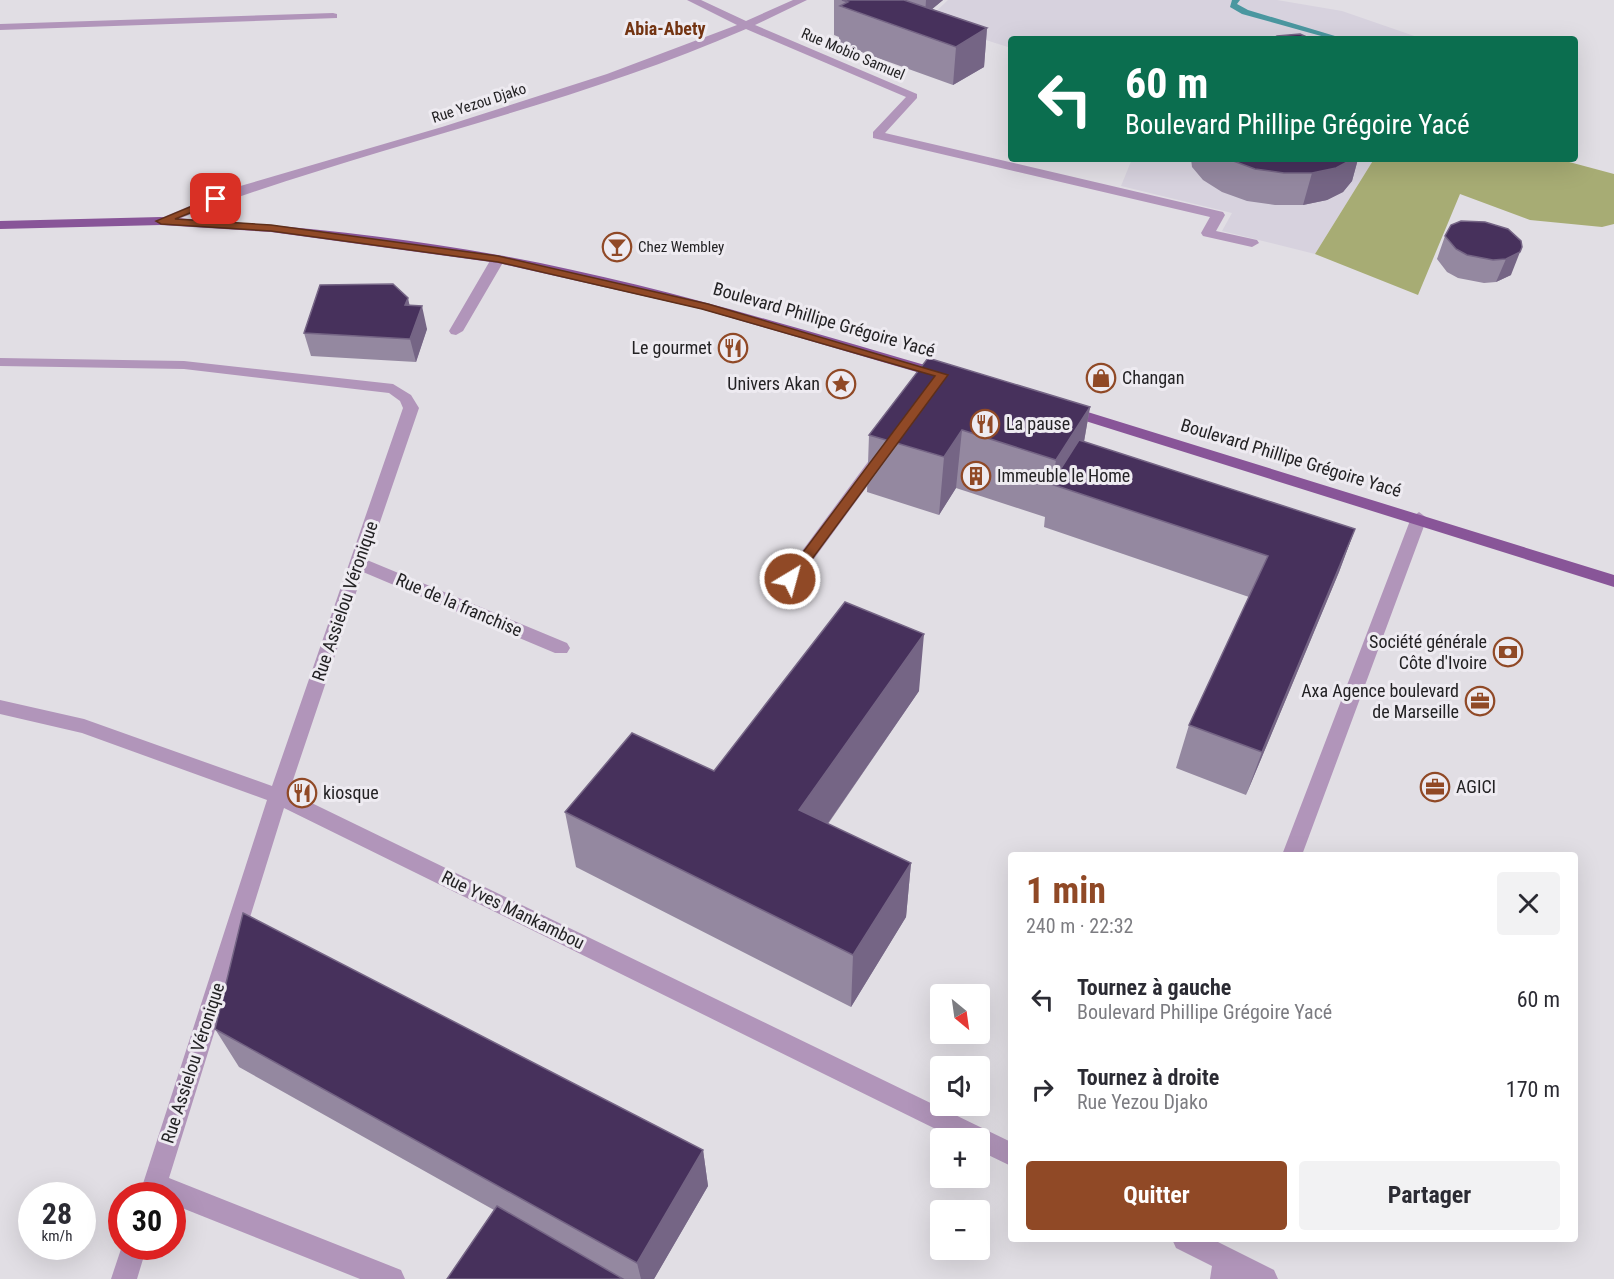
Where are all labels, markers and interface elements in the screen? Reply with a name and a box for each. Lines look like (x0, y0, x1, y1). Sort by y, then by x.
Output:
district label: Abia-Abety (625, 18, 705, 39)
street label: Rue Mobio Samuel (799, 24, 907, 84)
text: 60 m (1125, 59, 1208, 108)
icon: left (1026, 60, 1104, 138)
street label: Rue Yezou Djako (430, 79, 528, 127)
text: Boulevard Phillipe Grégoire Yacé (1125, 109, 1470, 141)
pin (190, 173, 241, 224)
icon: arrive (199, 182, 232, 215)
bar icon: Chez Wembley (601, 231, 633, 263)
place label: Chez Wembley (638, 238, 724, 256)
street label: Boulevard Phillipe Grégoire Yacé (711, 278, 937, 361)
restaurant icon: Le gourmet (717, 332, 749, 364)
place label: Le gourmet (631, 337, 712, 358)
shop icon: Changan (1085, 362, 1117, 394)
place label: Changan (1122, 367, 1184, 388)
place icon: Univers Akan (825, 368, 857, 400)
place label: Univers Akan (727, 373, 820, 394)
restaurant icon: La pause (969, 408, 1001, 440)
place label: La pause (1006, 413, 1070, 434)
street label: Boulevard Phillipe Grégoire Yacé (1178, 414, 1404, 501)
building icon: Immeuble le Home (960, 460, 992, 492)
place label: Immeuble le Home (997, 465, 1130, 486)
street label: Rue Assielou Véronique (307, 518, 382, 684)
position arrow (758, 547, 822, 611)
street label: Rue de la franchise (393, 568, 526, 641)
place label: Société générale Côte d'Ivoire (1369, 631, 1487, 673)
bank icon: Société générale Côte d'Ivoire (1492, 636, 1524, 668)
place label: Axa Agence boulevard de Marseille (1301, 680, 1459, 722)
office icon: Axa Agence boulevard de Marseille (1464, 685, 1496, 717)
office icon: AGICI (1419, 771, 1451, 803)
place label: AGICI (1456, 776, 1496, 797)
restaurant icon: kiosque (286, 777, 318, 809)
place label: kiosque (323, 782, 379, 803)
street label: Rue Yves Mankambou (438, 866, 588, 953)
text: 1 min (1026, 870, 1106, 912)
button: close (1497, 872, 1560, 935)
text: 240 m · 22:32 (1026, 914, 1133, 938)
text: Tournez à gauche (1077, 975, 1231, 1000)
street label: Rue Assielou Véronique (157, 980, 228, 1146)
icon: left (1026, 983, 1059, 1016)
north arrow (930, 984, 990, 1044)
map controls (930, 984, 990, 1260)
text: 60 m (1517, 987, 1560, 1012)
text: Boulevard Phillipe Grégoire Yacé (1077, 1000, 1332, 1024)
button: sound (930, 1056, 990, 1116)
text: Tournez à droite (1077, 1065, 1219, 1090)
icon: right (1026, 1073, 1059, 1106)
text: 170 m (1506, 1077, 1560, 1102)
text: Rue Yezou Djako (1077, 1090, 1208, 1114)
button: + (930, 1128, 990, 1188)
button: Quitter (1026, 1161, 1287, 1230)
button: Partager (1299, 1161, 1560, 1230)
speed limit sign: 30 (108, 1182, 186, 1260)
text: 28 (42, 1196, 72, 1231)
button: − (930, 1200, 990, 1260)
text: km/h (42, 1227, 72, 1245)

